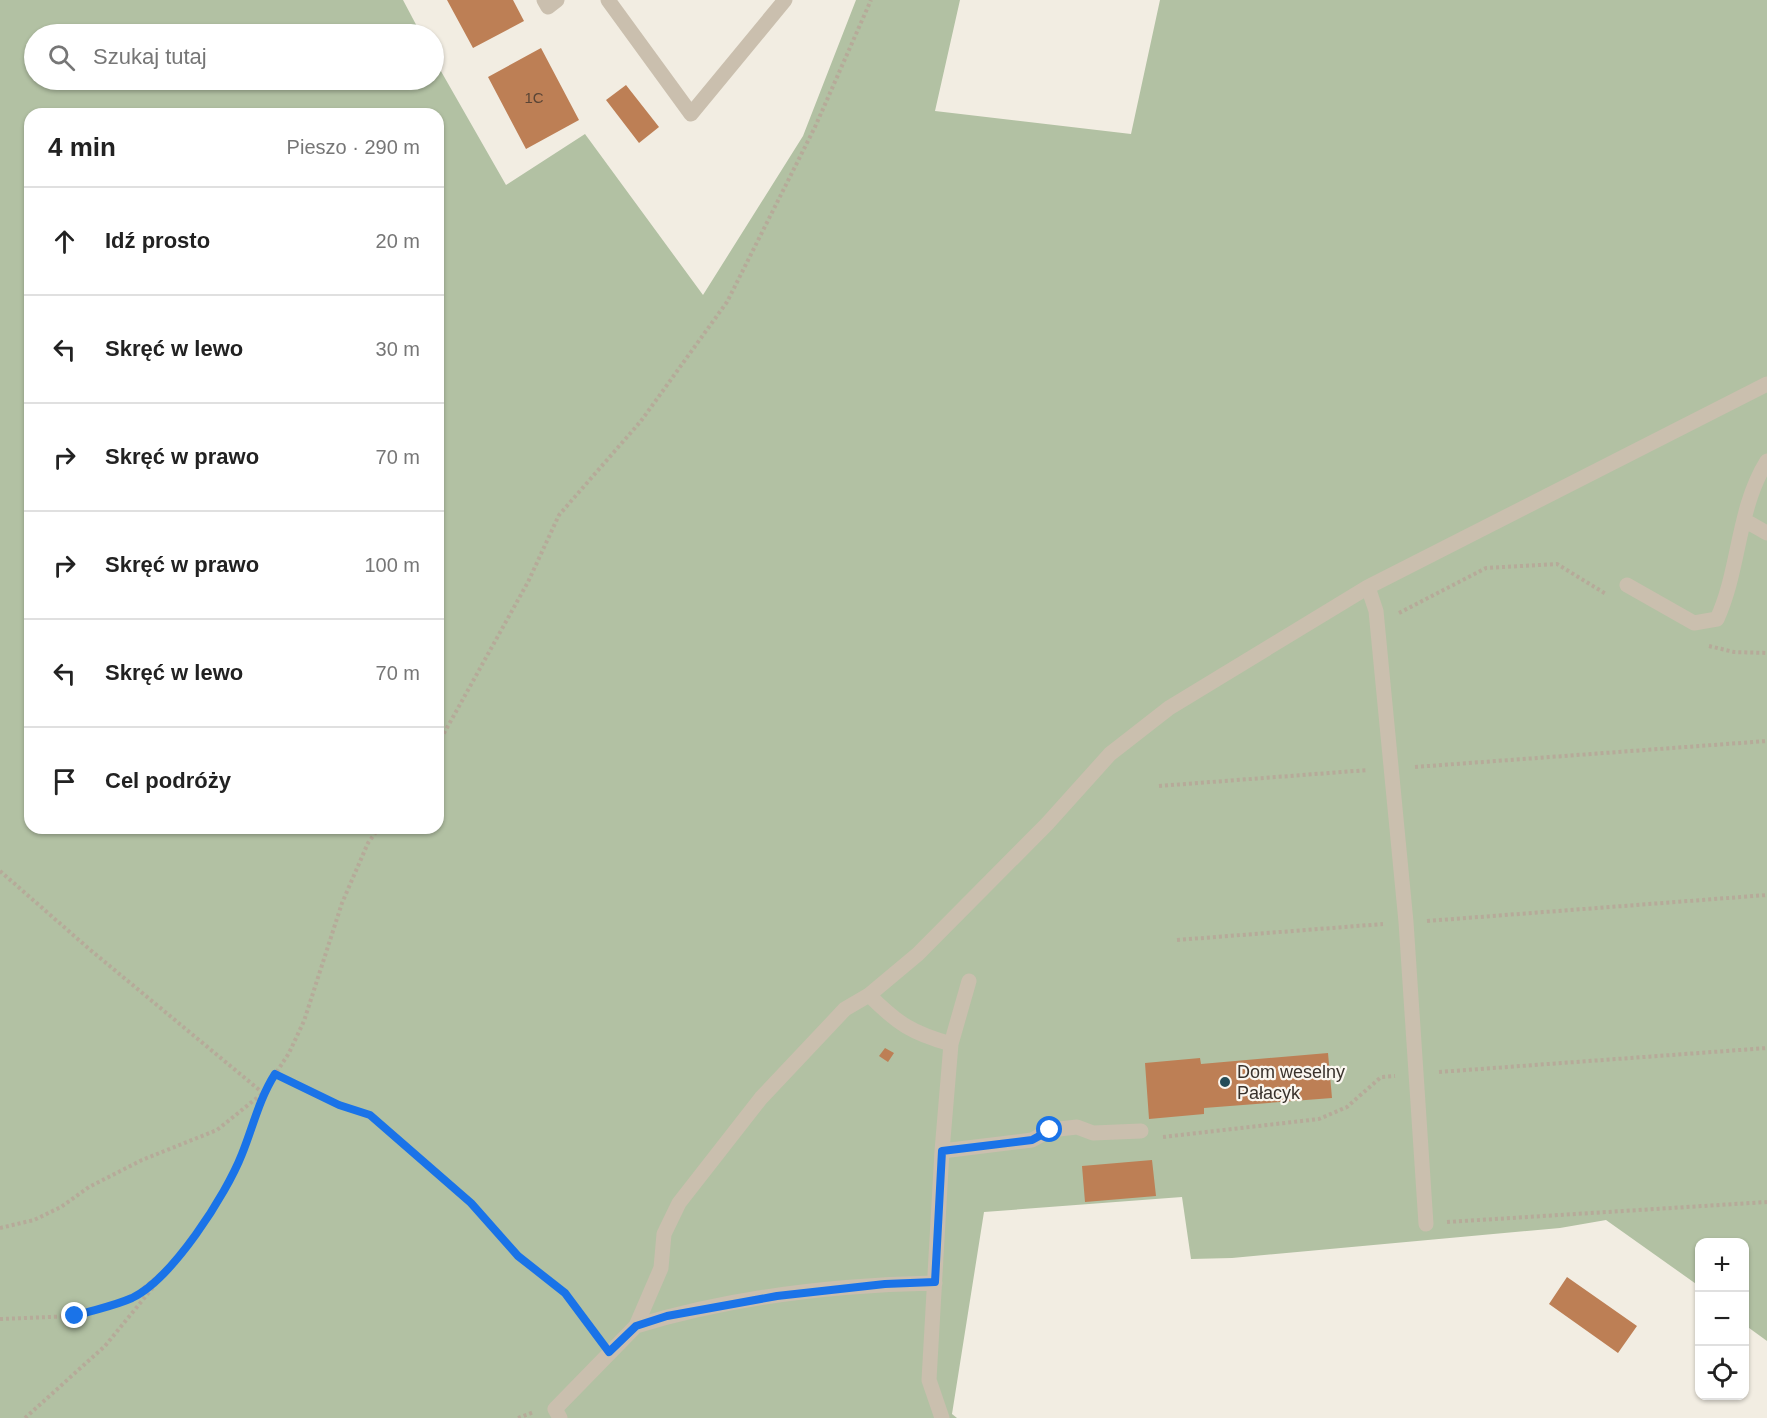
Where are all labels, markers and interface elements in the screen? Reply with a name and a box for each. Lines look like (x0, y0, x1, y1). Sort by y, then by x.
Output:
search box (24, 24, 444, 90)
icon: search (45, 41, 78, 74)
text: Szukaj tutaj (93, 44, 207, 69)
house number: 1C (524, 89, 544, 106)
text: 4 min (48, 132, 116, 162)
text: Pieszo · 290 m (287, 136, 420, 158)
icon: ahead (48, 225, 81, 258)
text: Idź prosto (105, 228, 210, 253)
text: 20 m (376, 230, 420, 252)
icon: left (48, 333, 81, 366)
text: Skręć w lewo (105, 336, 243, 361)
text: 30 m (376, 338, 420, 360)
icon: right (48, 441, 81, 474)
text: Skręć w prawo (105, 444, 259, 469)
text: 70 m (376, 446, 420, 468)
icon: right (48, 549, 81, 582)
text: Skręć w prawo (105, 552, 259, 577)
text: 100 m (364, 554, 420, 576)
icon: left (48, 657, 81, 690)
text: Skręć w lewo (105, 660, 243, 685)
text: 70 m (376, 662, 420, 684)
icon: arrive (48, 765, 81, 798)
text: Cel podróży (105, 768, 231, 793)
place label: Dom weselny Pałacyk (1237, 1062, 1345, 1103)
marker: Dom weselny Pałacyk (1218, 1075, 1232, 1089)
route start (1036, 1116, 1062, 1142)
map controls (1695, 1238, 1749, 1400)
button: + (1695, 1238, 1749, 1292)
button: − (1695, 1292, 1749, 1346)
route end (61, 1302, 87, 1328)
button: locate (1695, 1346, 1749, 1400)

